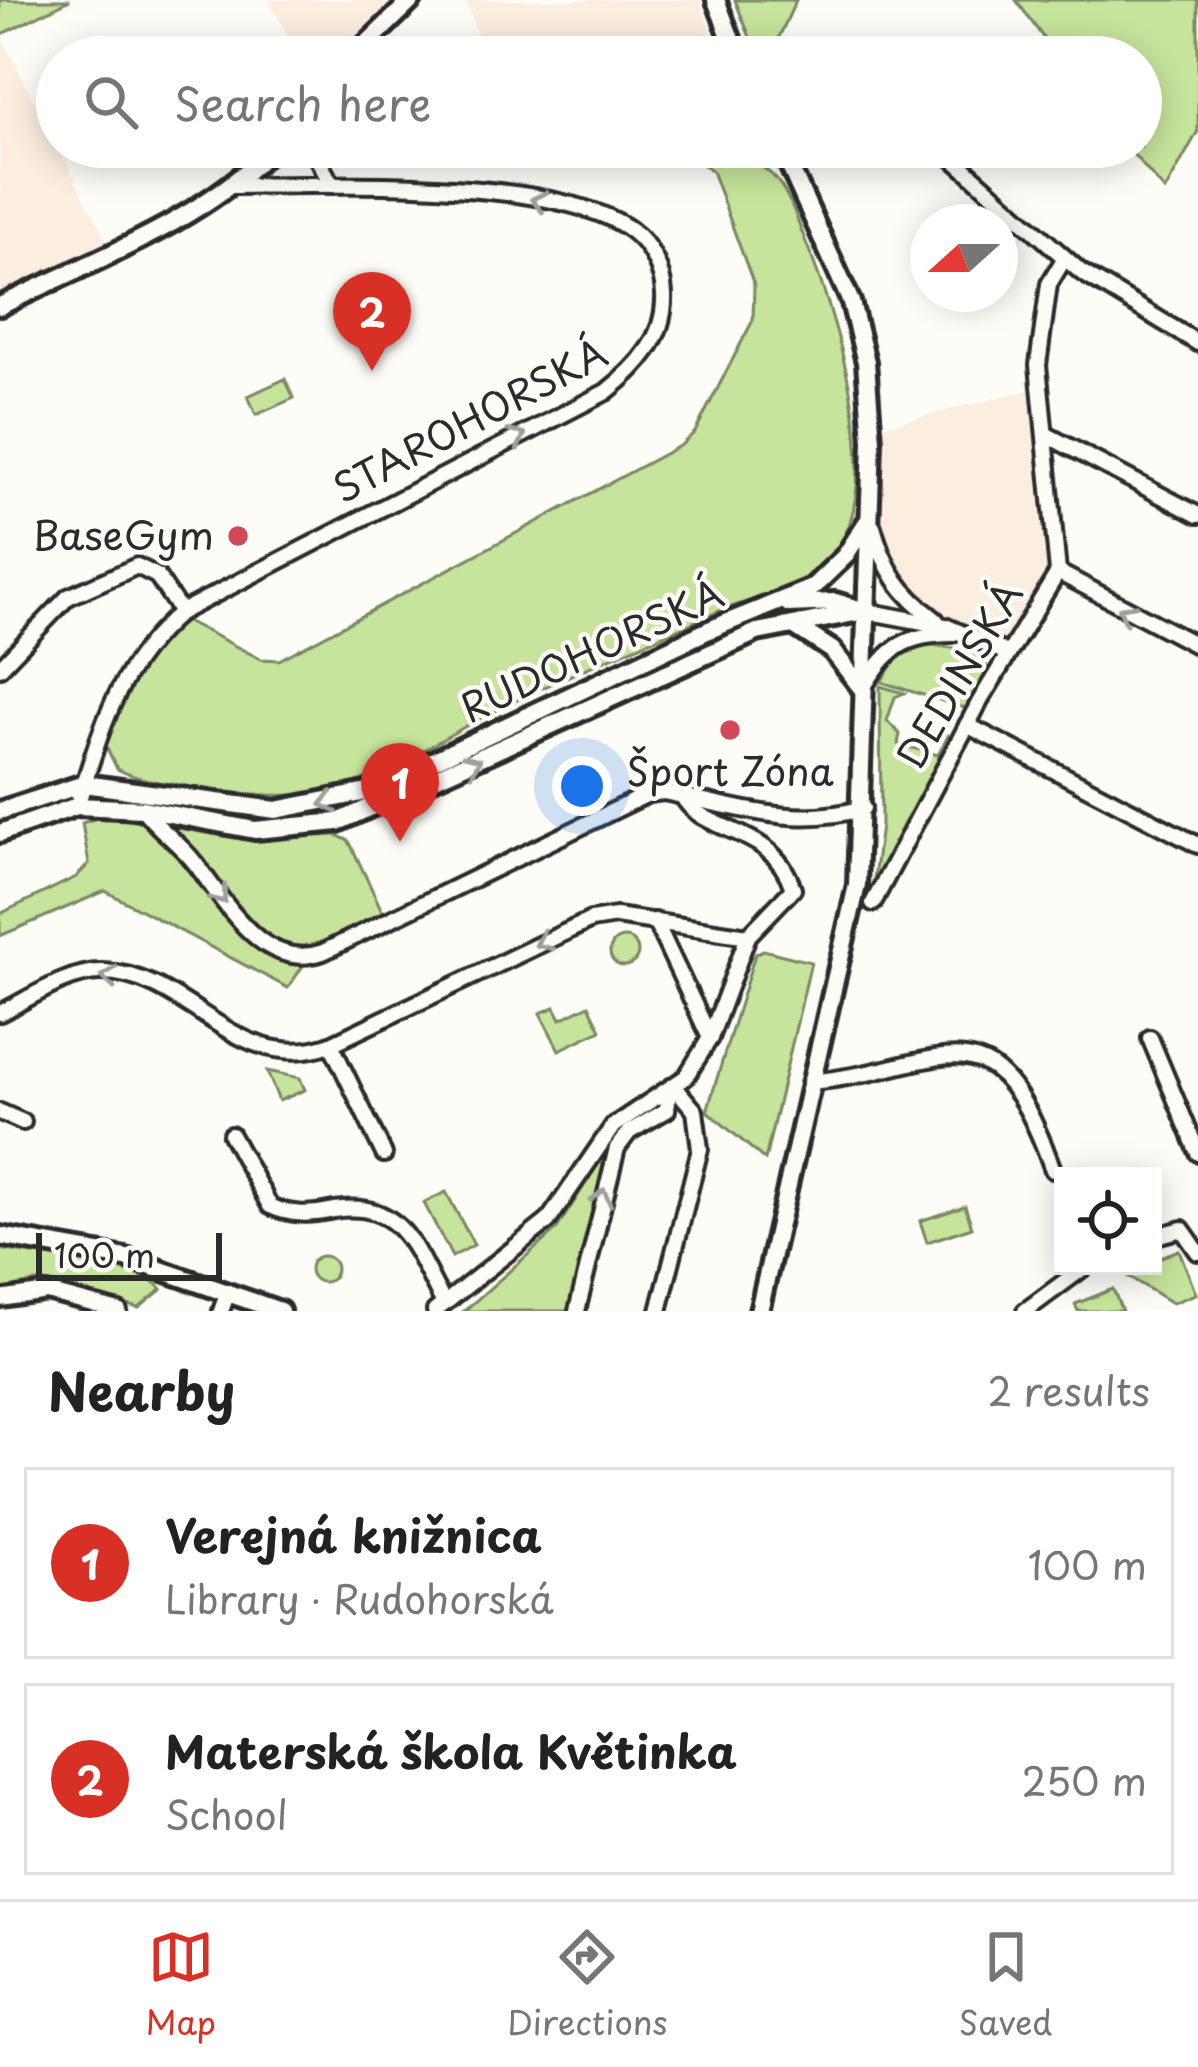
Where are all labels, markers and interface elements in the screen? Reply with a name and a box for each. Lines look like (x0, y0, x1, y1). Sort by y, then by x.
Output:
search box (36, 36, 1162, 168)
text: Search here (174, 68, 431, 136)
icon: search (78, 69, 144, 135)
one-way arrow (529, 190, 549, 215)
north arrow (910, 204, 1018, 312)
pin: 2 (333, 272, 411, 371)
street label: STAROHORSKÁ (321, 322, 616, 516)
one-way arrow (506, 429, 528, 452)
place label: BaseGym (33, 504, 214, 563)
marker: BaseGym (225, 523, 251, 549)
street label: RUDOHORSKÁ (450, 562, 732, 736)
street label: DEDINSKÁ (880, 569, 1035, 778)
one-way arrow (1118, 603, 1139, 626)
marker: Šport Zóna (717, 717, 743, 743)
place label: Šport Zóna (626, 740, 834, 799)
pin: 1 (361, 743, 439, 842)
one-way arrow (461, 754, 482, 777)
your location (552, 756, 612, 816)
one-way arrow (318, 789, 339, 814)
one-way arrow (205, 883, 227, 905)
one-way arrow (534, 928, 555, 951)
one-way arrow (99, 964, 118, 990)
map controls (1054, 1167, 1162, 1275)
button: locate (1054, 1167, 1162, 1275)
one-way arrow (588, 1187, 613, 1207)
scale bar (36, 1227, 222, 1280)
text: 100 m (54, 1229, 155, 1279)
text: Nearby (48, 1351, 235, 1428)
text: 2 results (988, 1360, 1150, 1419)
text: Verejná knižnica (165, 1500, 542, 1568)
text: 1 (81, 1534, 99, 1593)
text: 100 m (1028, 1534, 1147, 1593)
text: Library · Rudohorská (165, 1568, 554, 1627)
text: Materská škola Květinka (165, 1716, 737, 1784)
text: 2 (76, 1750, 104, 1809)
text: 250 m (1022, 1750, 1147, 1809)
text: School (165, 1784, 288, 1843)
tab: Map (146, 1924, 216, 2046)
tab: Directions (507, 1924, 668, 2046)
tab: Saved (959, 1924, 1052, 2046)

